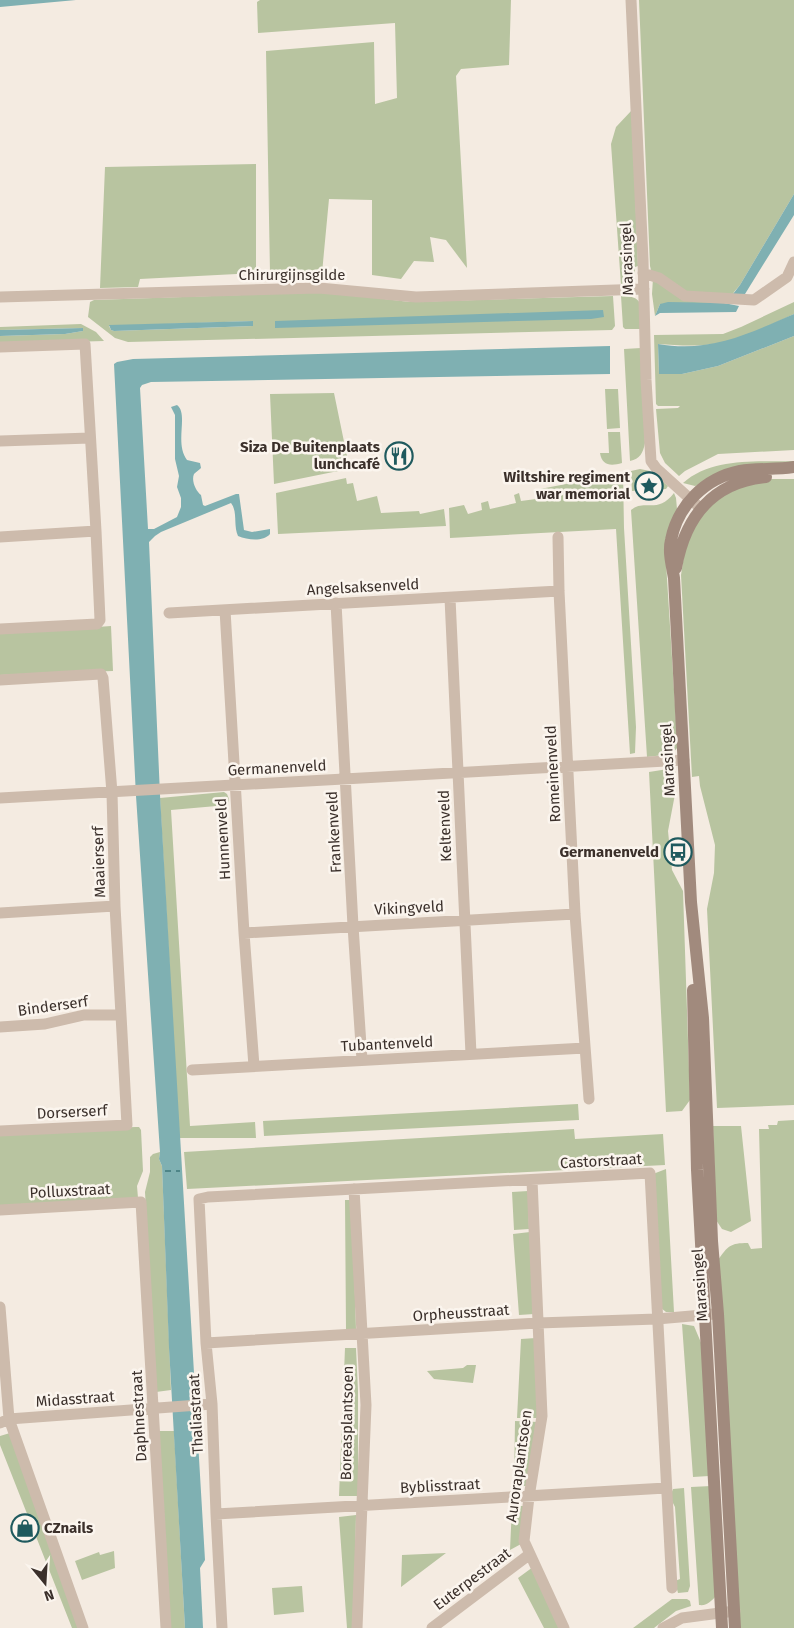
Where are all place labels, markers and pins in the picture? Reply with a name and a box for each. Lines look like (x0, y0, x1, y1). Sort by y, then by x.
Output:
place label: Siza De Buitenplaats lunchcafé (240, 438, 380, 473)
restaurant icon: Siza De Buitenplaats lunchcafé (384, 441, 414, 471)
place label: Wiltshire regiment war memorial (504, 468, 631, 503)
place icon: Wiltshire regiment war memorial (634, 471, 664, 501)
bus stop icon: Germanenveld (663, 837, 693, 867)
place label: Germanenveld (559, 843, 659, 861)
shop icon: CZnails (10, 1513, 40, 1543)
place label: CZnails (44, 1519, 93, 1537)

